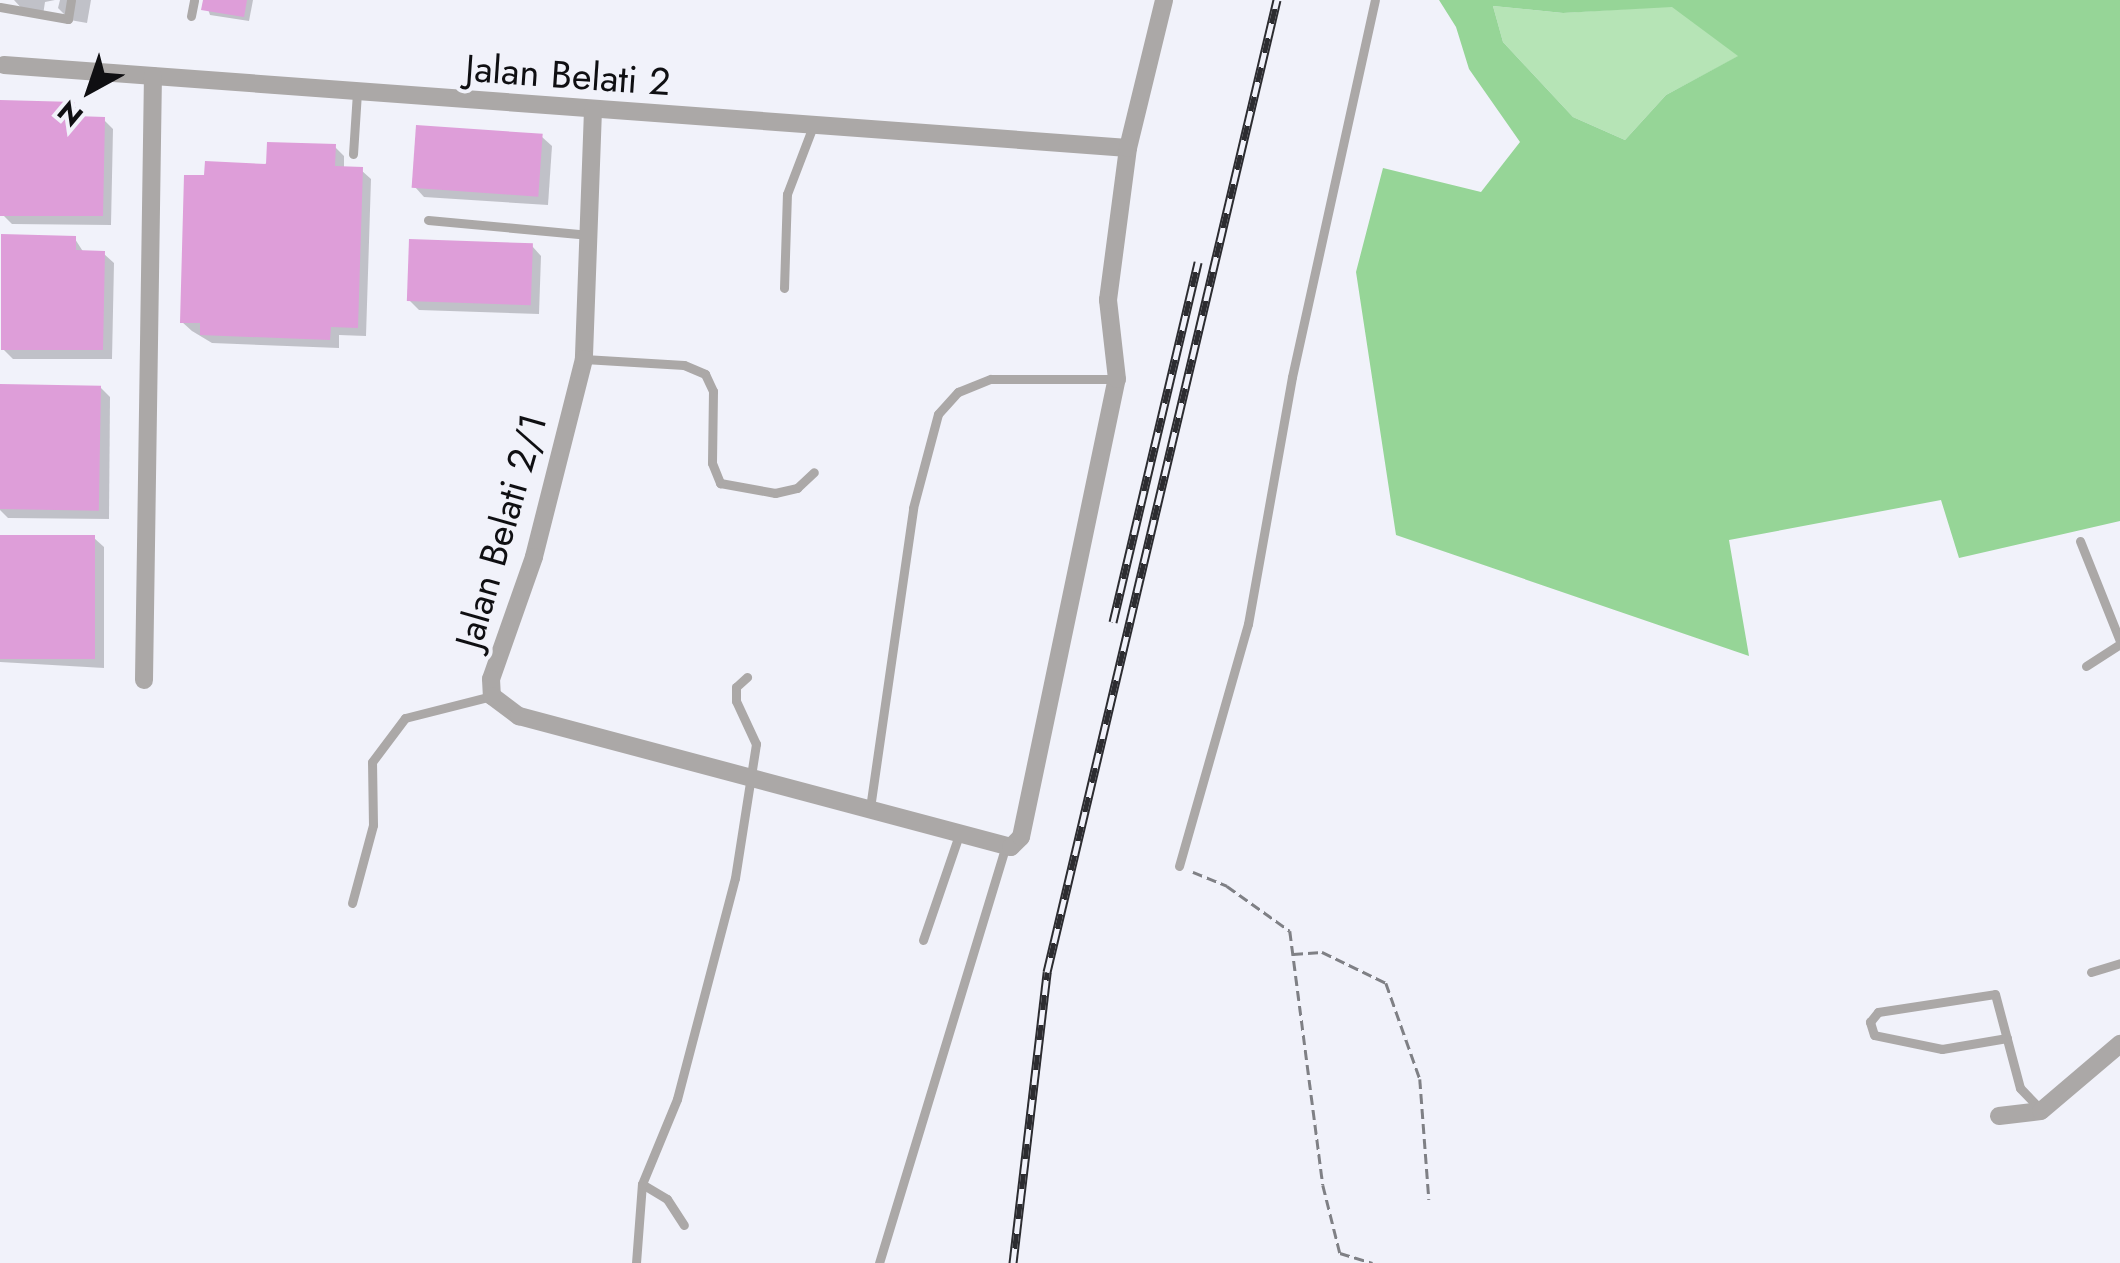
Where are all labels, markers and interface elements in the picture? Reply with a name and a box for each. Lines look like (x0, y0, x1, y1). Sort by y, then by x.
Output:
north arrow (40, 40, 140, 140)
street label: Jalan Belati 2 (464, 45, 672, 105)
text: N (49, 91, 92, 136)
street label: Jalan Belati 2/1 (446, 408, 556, 654)

